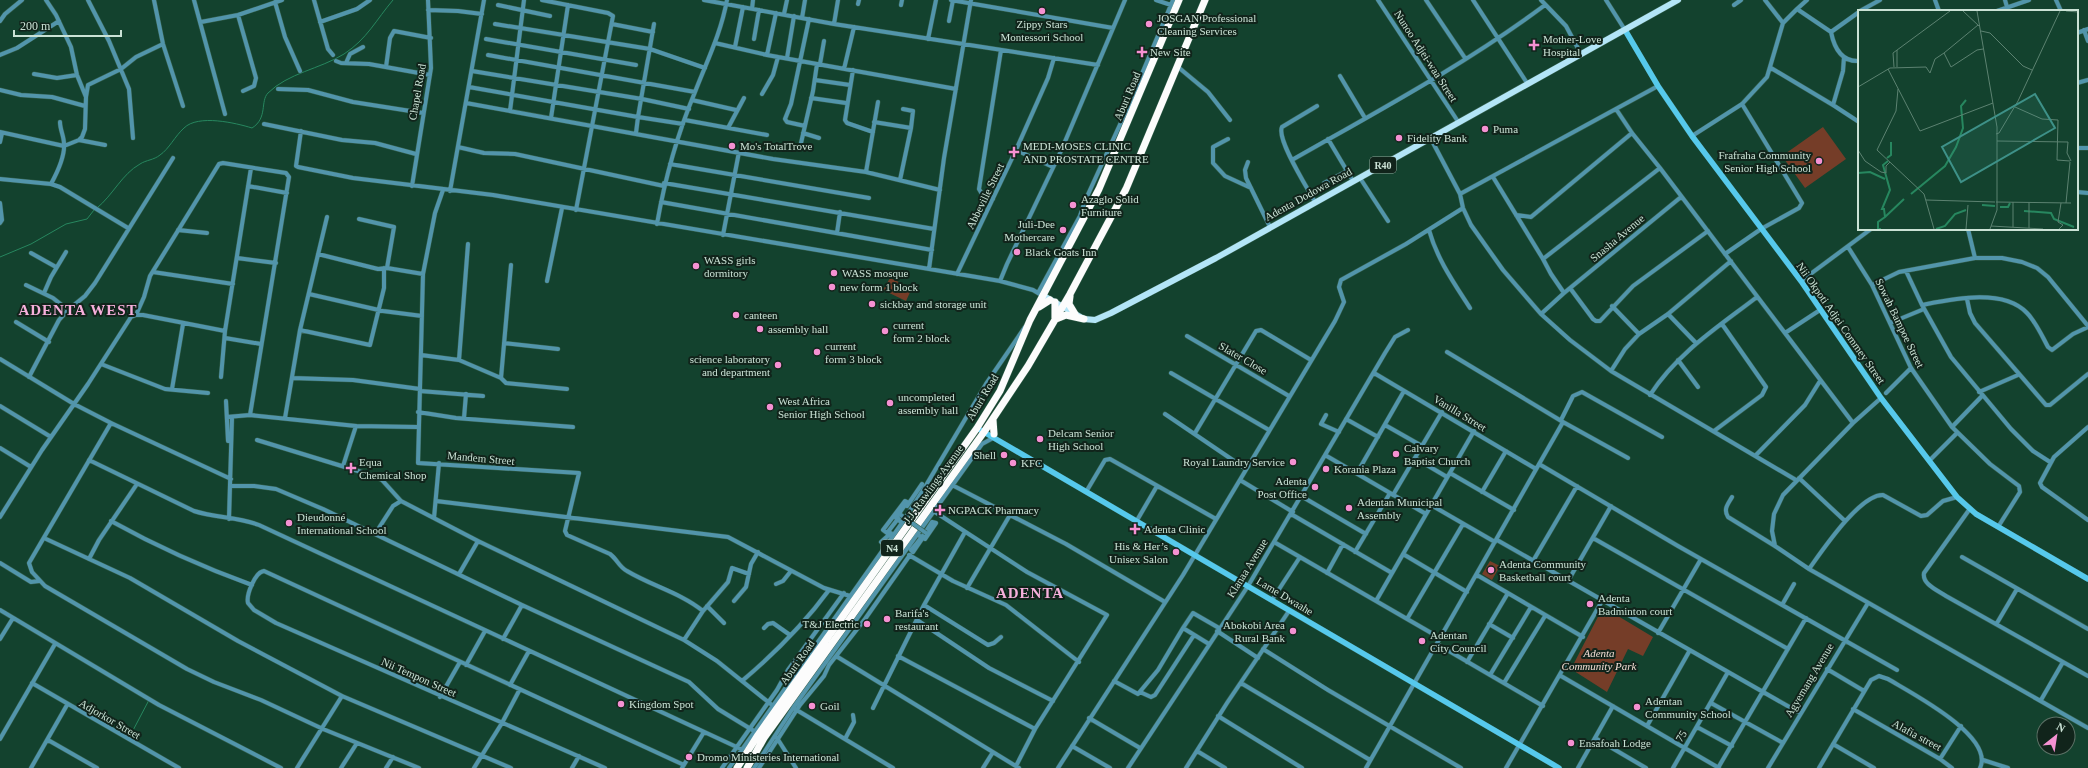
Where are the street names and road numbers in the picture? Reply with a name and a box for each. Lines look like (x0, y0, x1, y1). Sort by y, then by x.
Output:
street label: Nunoo Adjei-waa Street (1392, 8, 1460, 104)
street label: Chapel Road (406, 62, 428, 121)
street label: Aburi Road (1111, 69, 1143, 122)
road number: R40 (1370, 157, 1396, 173)
street label: Abbeville Street (964, 161, 1006, 231)
street label: Adenta Dodowa Road (1262, 165, 1354, 223)
street label: Snasha Avenue (1588, 212, 1646, 264)
street label: Nii Okpoti Adjei Commey Street (1794, 260, 1888, 386)
street label: Sowah Bampoe Street (1873, 276, 1927, 370)
street label: Slater Close (1217, 339, 1269, 377)
street label: Aburi Road (964, 371, 1001, 422)
street label: Vanilla Street (1431, 393, 1489, 433)
street label: J.J. Rawlings Avenue (901, 442, 966, 526)
street label: Mandem Street (447, 449, 515, 467)
street label: Klanaa Avenue (1224, 536, 1270, 599)
road number: N4 (881, 540, 903, 556)
street label: Lame Dwaahe (1255, 574, 1316, 618)
street label: Aburi Road (777, 637, 817, 687)
street label: Agyemang Avenue (1782, 641, 1836, 719)
street label: Nii Tempon Street (380, 655, 458, 699)
street label: Adjorkor Street (77, 697, 143, 741)
street label: Alafia street (1890, 717, 1944, 753)
street label: 75 (1673, 728, 1689, 744)

